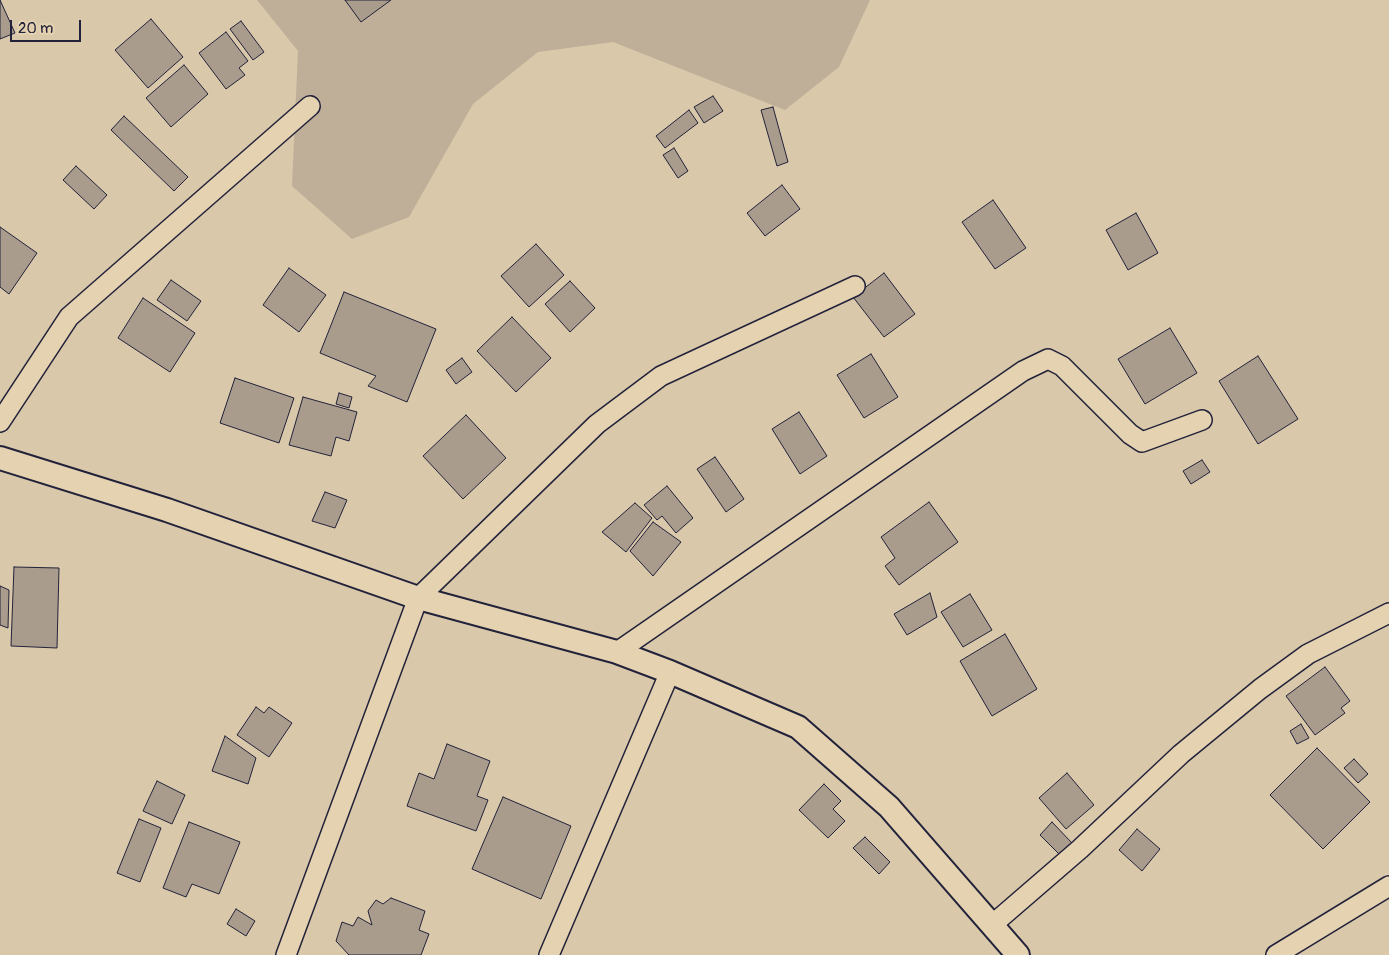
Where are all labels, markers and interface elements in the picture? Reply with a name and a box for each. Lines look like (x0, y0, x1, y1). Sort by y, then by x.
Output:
scale bar (12, 10, 84, 42)
text: 20 m (18, 19, 53, 38)

